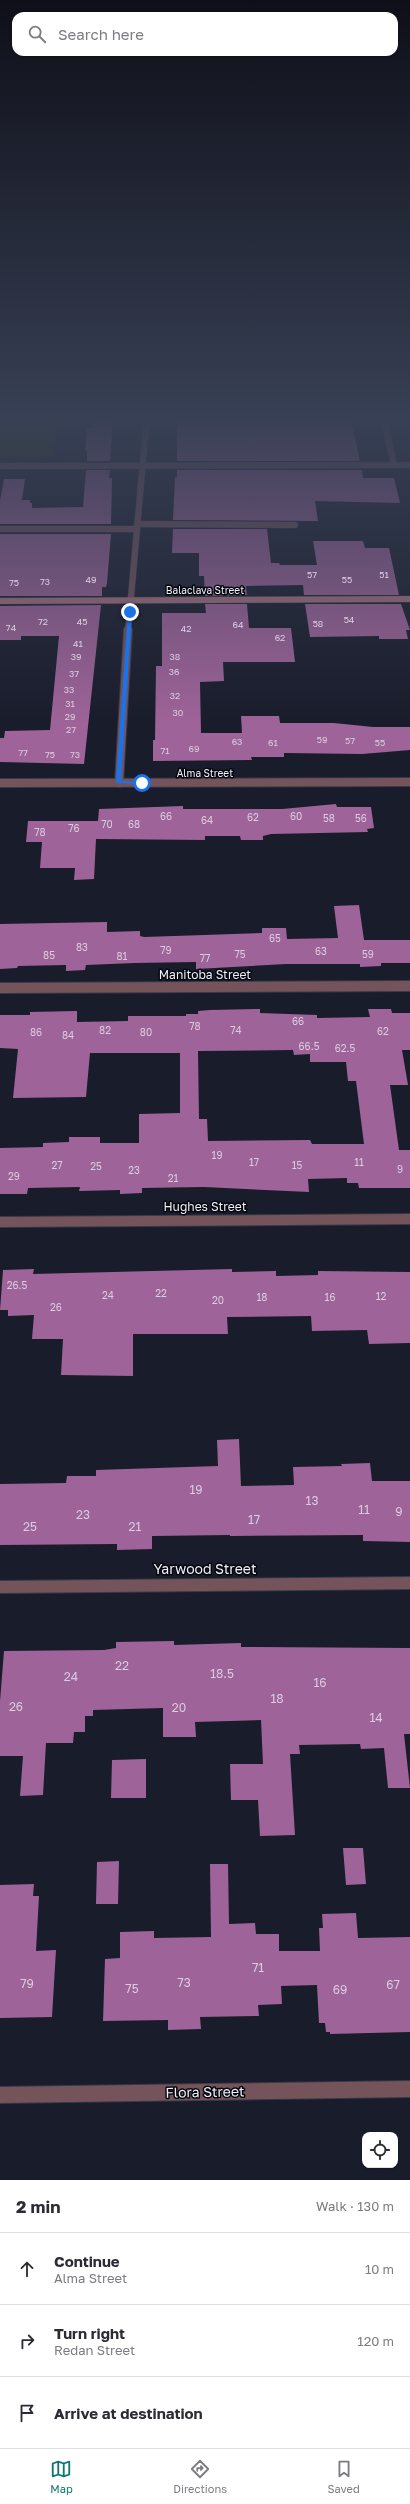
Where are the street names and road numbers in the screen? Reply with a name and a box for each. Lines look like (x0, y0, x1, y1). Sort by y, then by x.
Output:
street label: Balaclava Street (166, 584, 244, 596)
street label: Alma Street (177, 767, 233, 779)
street label: Manitoba Street (159, 967, 251, 982)
street label: Hughes Street (164, 1199, 247, 1214)
street label: Yarwood Street (153, 1560, 257, 1577)
street label: Flora Street (165, 2082, 245, 2101)

